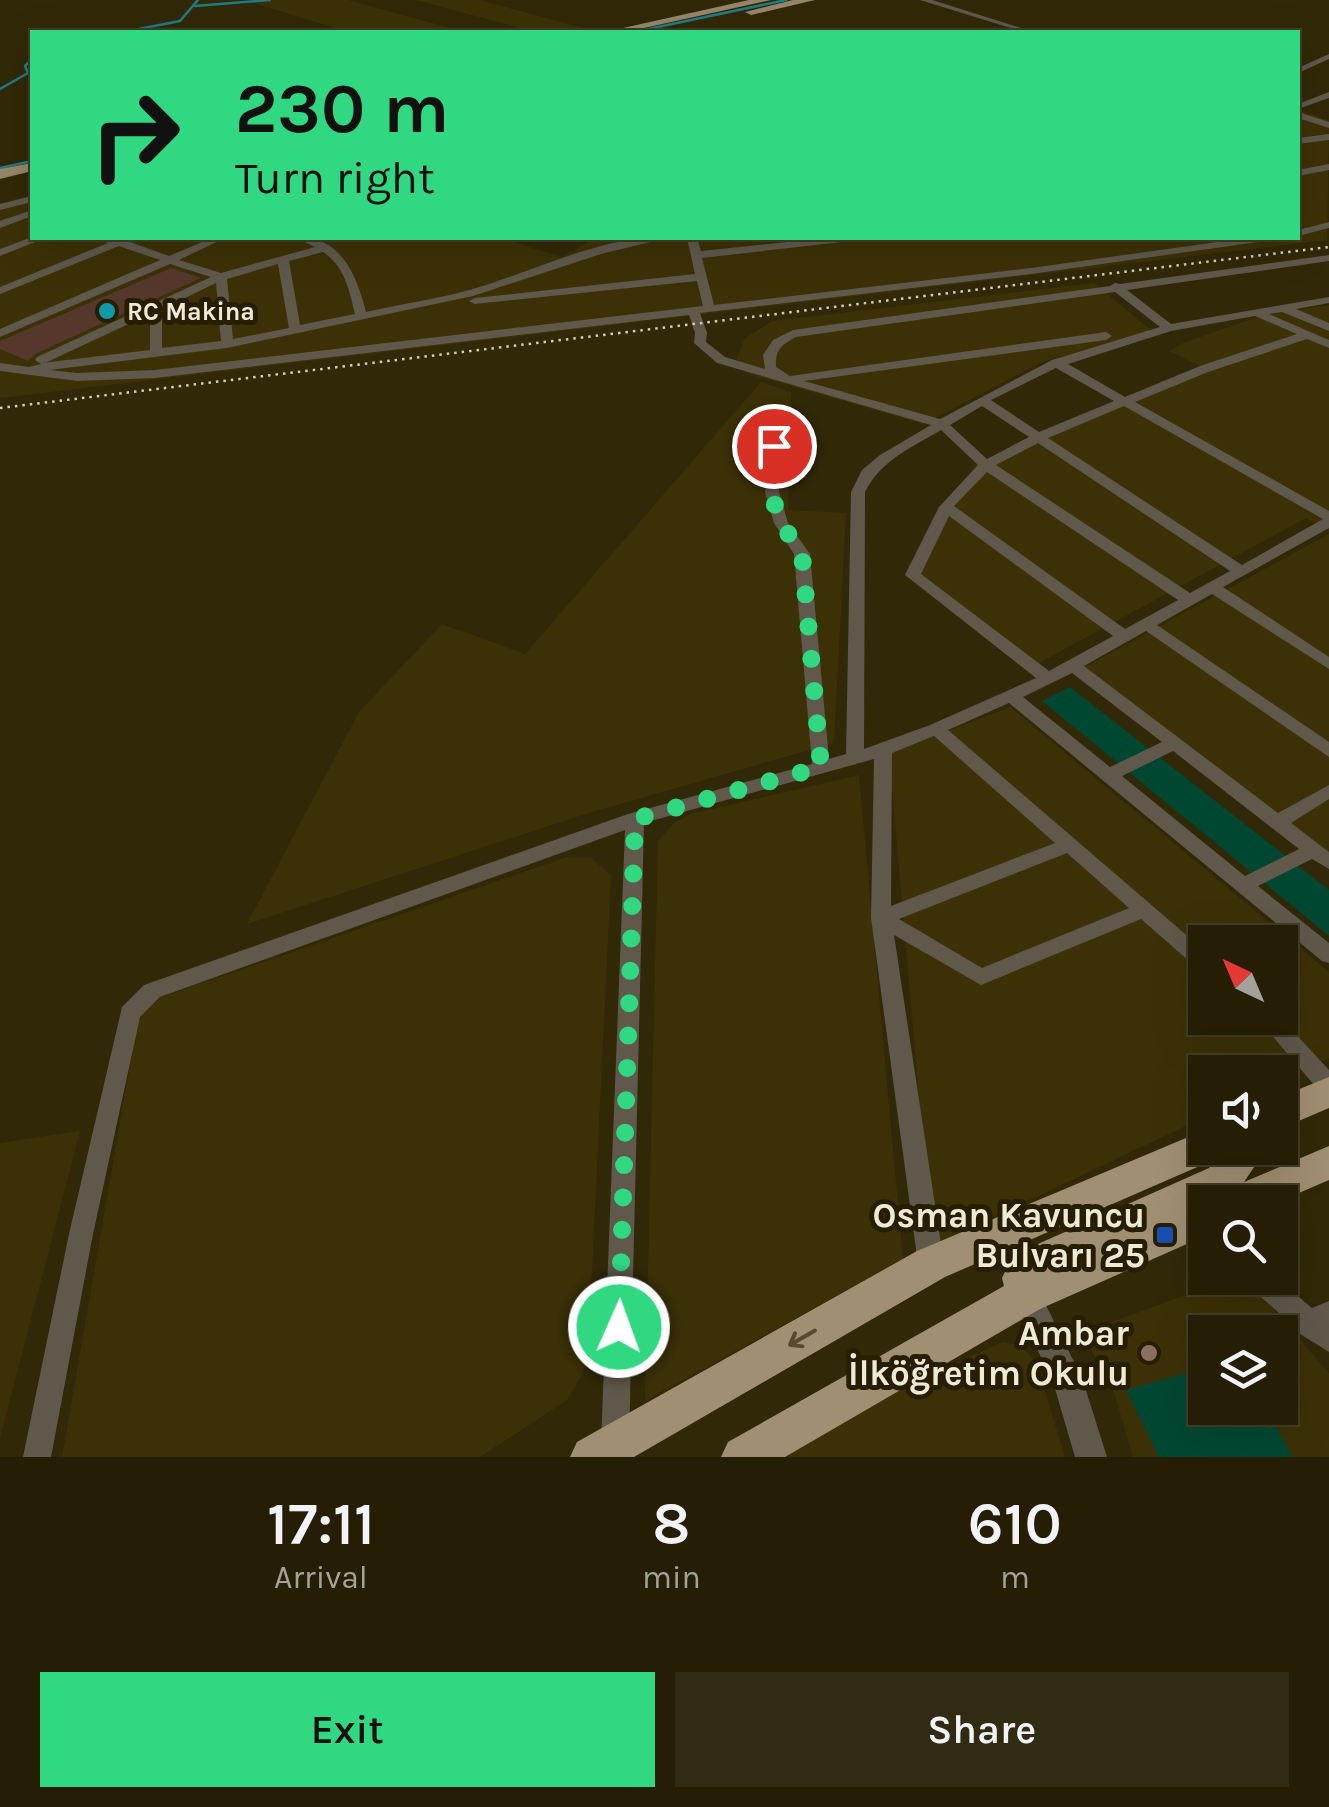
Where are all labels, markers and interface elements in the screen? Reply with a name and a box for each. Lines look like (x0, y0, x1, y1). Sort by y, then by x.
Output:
text: 230 m (235, 68, 449, 150)
icon: right (70, 70, 200, 200)
text: Turn right (235, 152, 435, 204)
place label: RC Makina (127, 297, 255, 326)
marker: RC Makina (96, 300, 118, 322)
pin (732, 404, 817, 489)
icon: arrive (747, 419, 802, 474)
north arrow (1188, 925, 1298, 1035)
map controls (1188, 925, 1298, 1425)
button: sound (1188, 1055, 1298, 1165)
button: search (1188, 1185, 1298, 1295)
place label: Osman Kavuncu Bulvarı 25 (873, 1195, 1145, 1276)
marker: Osman Kavuncu Bulvarı 25 (1154, 1224, 1176, 1246)
position arrow (567, 1275, 671, 1379)
place label: Ambar İlköğretim Okulu (848, 1313, 1129, 1395)
button: layers (1188, 1315, 1298, 1425)
one-way arrow (788, 1328, 816, 1348)
marker: Ambar İlköğretim Okulu (1138, 1342, 1160, 1364)
text: 17:11 (267, 1489, 375, 1559)
text: 8 (652, 1489, 690, 1559)
text: 610 (968, 1489, 1062, 1559)
text: Arrival (274, 1559, 368, 1596)
text: min (642, 1559, 701, 1596)
text: m (1000, 1559, 1030, 1596)
button: Exit (40, 1672, 655, 1787)
button: Share (675, 1672, 1289, 1787)

